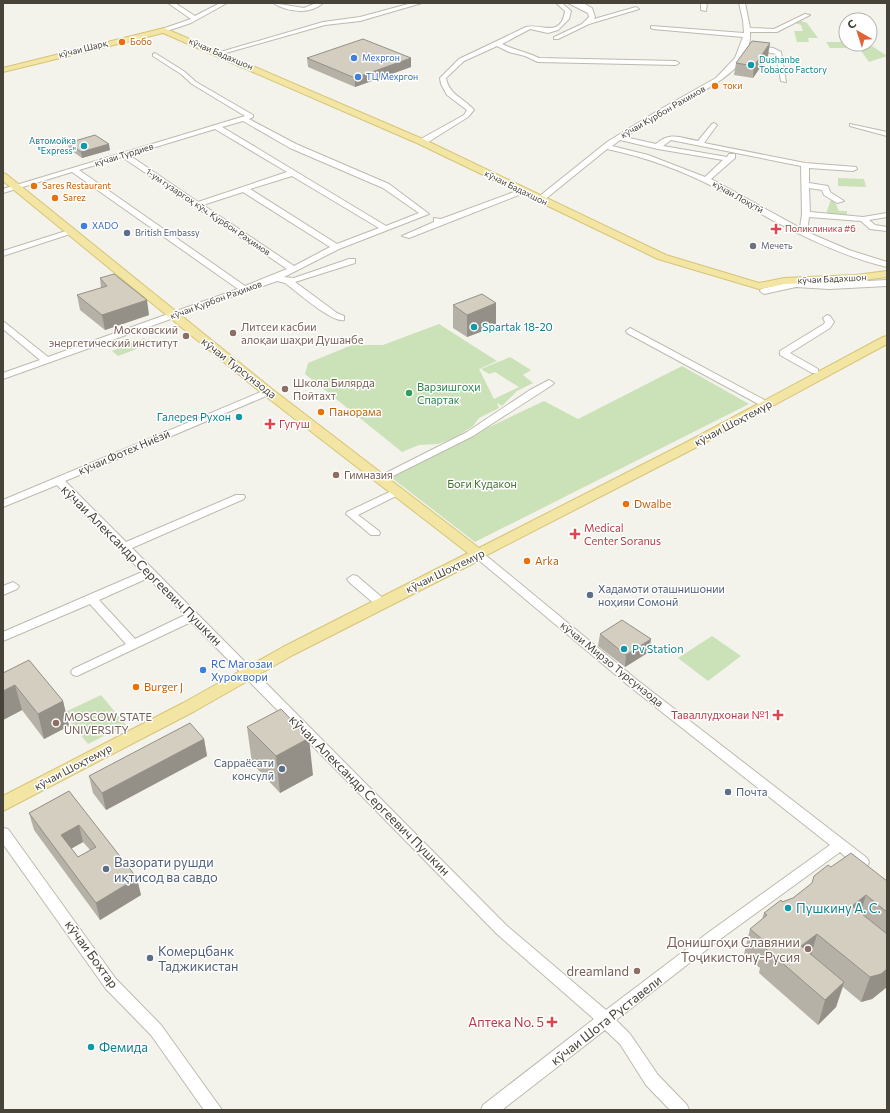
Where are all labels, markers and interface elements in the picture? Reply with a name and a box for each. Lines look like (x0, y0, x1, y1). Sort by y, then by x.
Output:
north arrow (838, 12, 878, 52)
text: С (844, 16, 859, 31)
street label: кӯчаи Бадахшон (187, 35, 255, 72)
place label: Бобо (130, 36, 152, 47)
street label: кӯчаи Шарқ (57, 37, 109, 60)
marker: Бобо (117, 37, 127, 47)
place label: Мехргон (362, 52, 400, 63)
marker: Мехргон (349, 53, 359, 63)
place label: Dushanbe Tobacco Factory (759, 54, 827, 75)
marker: Dushanbe Tobacco Factory (746, 60, 756, 70)
place label: ТЦ Мехргон (366, 71, 418, 82)
marker: ТЦ Мехргон (353, 72, 363, 82)
place label: токи (723, 80, 743, 91)
marker: токи (710, 81, 720, 91)
street label: кӯчаи Курбон Рахимов (618, 83, 707, 140)
place label: Автомойка "Express" (29, 135, 76, 156)
street label: кӯчаи Турдиев (93, 140, 155, 169)
marker: Автомойка "Express" (79, 141, 89, 151)
street label: 1-ум гузаргоҳ кӯч. Қурбон Раҳимов (144, 166, 273, 258)
street label: кӯчаи Бадахшон (483, 168, 550, 208)
street label: кӯчаи Лоҳутӣ (711, 178, 766, 215)
place label: Sares Restaurant (42, 180, 111, 191)
marker: Sares Restaurant (29, 181, 39, 191)
place label: Sarez (63, 192, 86, 203)
marker: Sarez (50, 193, 60, 203)
place label: XADO (92, 220, 118, 231)
marker: XADO (79, 221, 89, 231)
marker: Поликлиника #6 (770, 223, 782, 235)
place label: Поликлиника #6 (785, 223, 856, 234)
place label: British Embassy (135, 227, 200, 238)
marker: British Embassy (122, 228, 132, 238)
place label: Мечеть (761, 240, 793, 251)
marker: Мечеть (748, 241, 758, 251)
street label: кӯчаи Бадахшон (797, 271, 867, 286)
street label: кӯчаи Қурбон Раҳимов (168, 278, 263, 321)
place label: Литсеи касбии алоқаи шаҳри Душанбе (241, 320, 364, 346)
place label: Spartak 18-20 (482, 320, 553, 333)
marker: Spartak 18-20 (469, 322, 479, 332)
place label: Московский энергетический институт (49, 323, 178, 349)
marker: Литсеи касбии алоқаи шаҳри Душанбе (228, 328, 238, 338)
marker: Московский энергетический институт (181, 331, 191, 341)
street label: кӯчаи Турсунзода (199, 334, 279, 401)
place label: Школа Билярда Пойтахт (293, 376, 375, 402)
place label: Варзишгоҳи Спартак (417, 380, 481, 406)
marker: Школа Билярда Пойтахт (280, 384, 290, 394)
marker: Варзишгоҳи Спартак (404, 388, 414, 398)
street label: кӯчаи Шоҳтемур (692, 397, 774, 448)
place label: Панорама (329, 405, 381, 418)
marker: Панорама (316, 407, 326, 417)
place label: Галерея Рухон (157, 410, 231, 423)
marker: Галерея Рухон (234, 412, 244, 422)
place label: Гугуш (279, 417, 310, 430)
marker: Гугуш (264, 418, 276, 430)
street label: кӯчаи Фотех Ниёзӣ (76, 426, 172, 477)
place label: Гимназия (344, 468, 393, 481)
marker: Гимназия (331, 470, 341, 480)
park label: Боғи Кудакон (447, 477, 517, 490)
street label: кӯчаи Александр Сергеевич Пушкин (58, 481, 226, 649)
place label: Dwalbe (634, 497, 672, 510)
marker: Dwalbe (621, 499, 631, 509)
place label: Medical Center Soranus (584, 521, 661, 547)
marker: Medical Center Soranus (569, 528, 581, 540)
street label: кӯчаи Шоҳтемур (403, 546, 486, 595)
place label: Arka (535, 554, 559, 567)
marker: Arka (522, 556, 532, 566)
place label: Хадамоти оташнишонии ноҳияи Сомонӣ (598, 582, 725, 608)
marker: Хадамоти оташнишонии ноҳияи Сомонӣ (585, 590, 595, 600)
street label: кӯчаи Мирзо Турсунзода (558, 618, 666, 709)
place label: Pv Station (632, 642, 683, 655)
marker: Pv Station (619, 644, 629, 654)
place label: RC Магозаи Хуроквори (211, 657, 273, 683)
marker: RC Магозаи Хуроквори (198, 665, 208, 675)
place label: Burger J (144, 680, 183, 694)
marker: Burger J (131, 682, 141, 692)
place label: Таваллудхонаи №1 (671, 708, 769, 721)
marker: Таваллудхонаи №1 (772, 709, 784, 721)
place label: MOSCOW STATE UNIVERSITY (64, 710, 152, 736)
street label: кӯчаи Александр Сергеевич Пушкин (286, 711, 454, 879)
marker: MOSCOW STATE UNIVERSITY (51, 718, 61, 728)
street label: кӯчаи Шоҳтемур (32, 741, 114, 792)
place label: Сарраёсати консулӣ (214, 756, 274, 782)
marker: Сарраёсати консулӣ (277, 764, 287, 774)
place label: Почта (736, 785, 768, 798)
marker: Почта (723, 787, 733, 797)
place label: Вазорати рушди иқтисод ва савдо (114, 854, 218, 885)
marker: Вазорати рушди иқтисод ва савдо (101, 864, 111, 874)
place label: Пушкину А. С. (796, 900, 881, 916)
marker: Пушкину А. С. (783, 903, 793, 913)
street label: кӯчаи Бохтар (62, 917, 122, 991)
place label: Донишгоҳи Славянии Тоҷикистону-Русия (667, 934, 800, 965)
place label: Комерцбанк Таджикистан (158, 943, 238, 974)
marker: Донишгоҳи Славянии Тоҷикистону-Русия (803, 944, 813, 954)
marker: Комерцбанк Таджикистан (145, 953, 155, 963)
place label: dreamland (566, 963, 629, 979)
marker: dreamland (632, 966, 642, 976)
street label: кӯчаи Шота Руставели (547, 972, 665, 1068)
place label: Аптека No. 5 (468, 1014, 544, 1030)
marker: Аптека No. 5 (547, 1017, 557, 1027)
place label: Фемида (99, 1039, 148, 1055)
marker: Фемида (86, 1042, 96, 1052)

